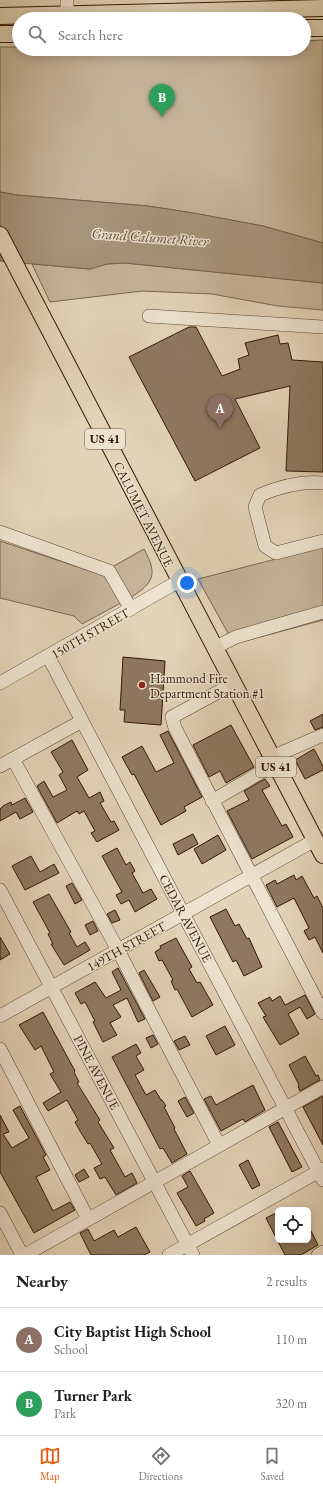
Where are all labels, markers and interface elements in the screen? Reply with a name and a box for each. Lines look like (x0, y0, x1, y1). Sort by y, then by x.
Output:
search box (12, 12, 311, 56)
icon: search (26, 23, 48, 45)
text: Search here (58, 25, 123, 44)
pin: B (149, 84, 175, 117)
water label: Grand Calumet River (91, 224, 210, 250)
pin: A (207, 395, 233, 428)
road number: US 41 (85, 429, 125, 449)
street label: CALUMET AVENUE (110, 459, 178, 570)
your location (177, 573, 197, 593)
street label: 150TH STREET (48, 604, 133, 663)
place label: Hammond Fire Department Station #1 (150, 670, 265, 702)
marker: Hammond Fire Department Station #1 (137, 680, 147, 690)
road number: US 41 (256, 757, 296, 777)
street label: CEDAR AVENUE (155, 871, 216, 965)
street label: 149TH STREET (84, 918, 169, 975)
street label: PINE AVENUE (70, 1032, 123, 1113)
map controls (275, 1207, 311, 1243)
button: locate (275, 1207, 311, 1243)
text: Nearby (16, 1270, 68, 1292)
text: 2 results (266, 1273, 307, 1290)
text: City Baptist High School (54, 1322, 211, 1341)
text: A (24, 1331, 34, 1348)
text: 110 m (276, 1331, 307, 1348)
text: School (54, 1341, 88, 1358)
text: Turner Park (54, 1386, 132, 1405)
text: B (25, 1395, 33, 1412)
text: 320 m (276, 1395, 307, 1412)
text: Park (54, 1405, 76, 1422)
tab: Map (39, 1445, 61, 1483)
tab: Directions (139, 1445, 183, 1483)
tab: Saved (261, 1445, 284, 1483)

